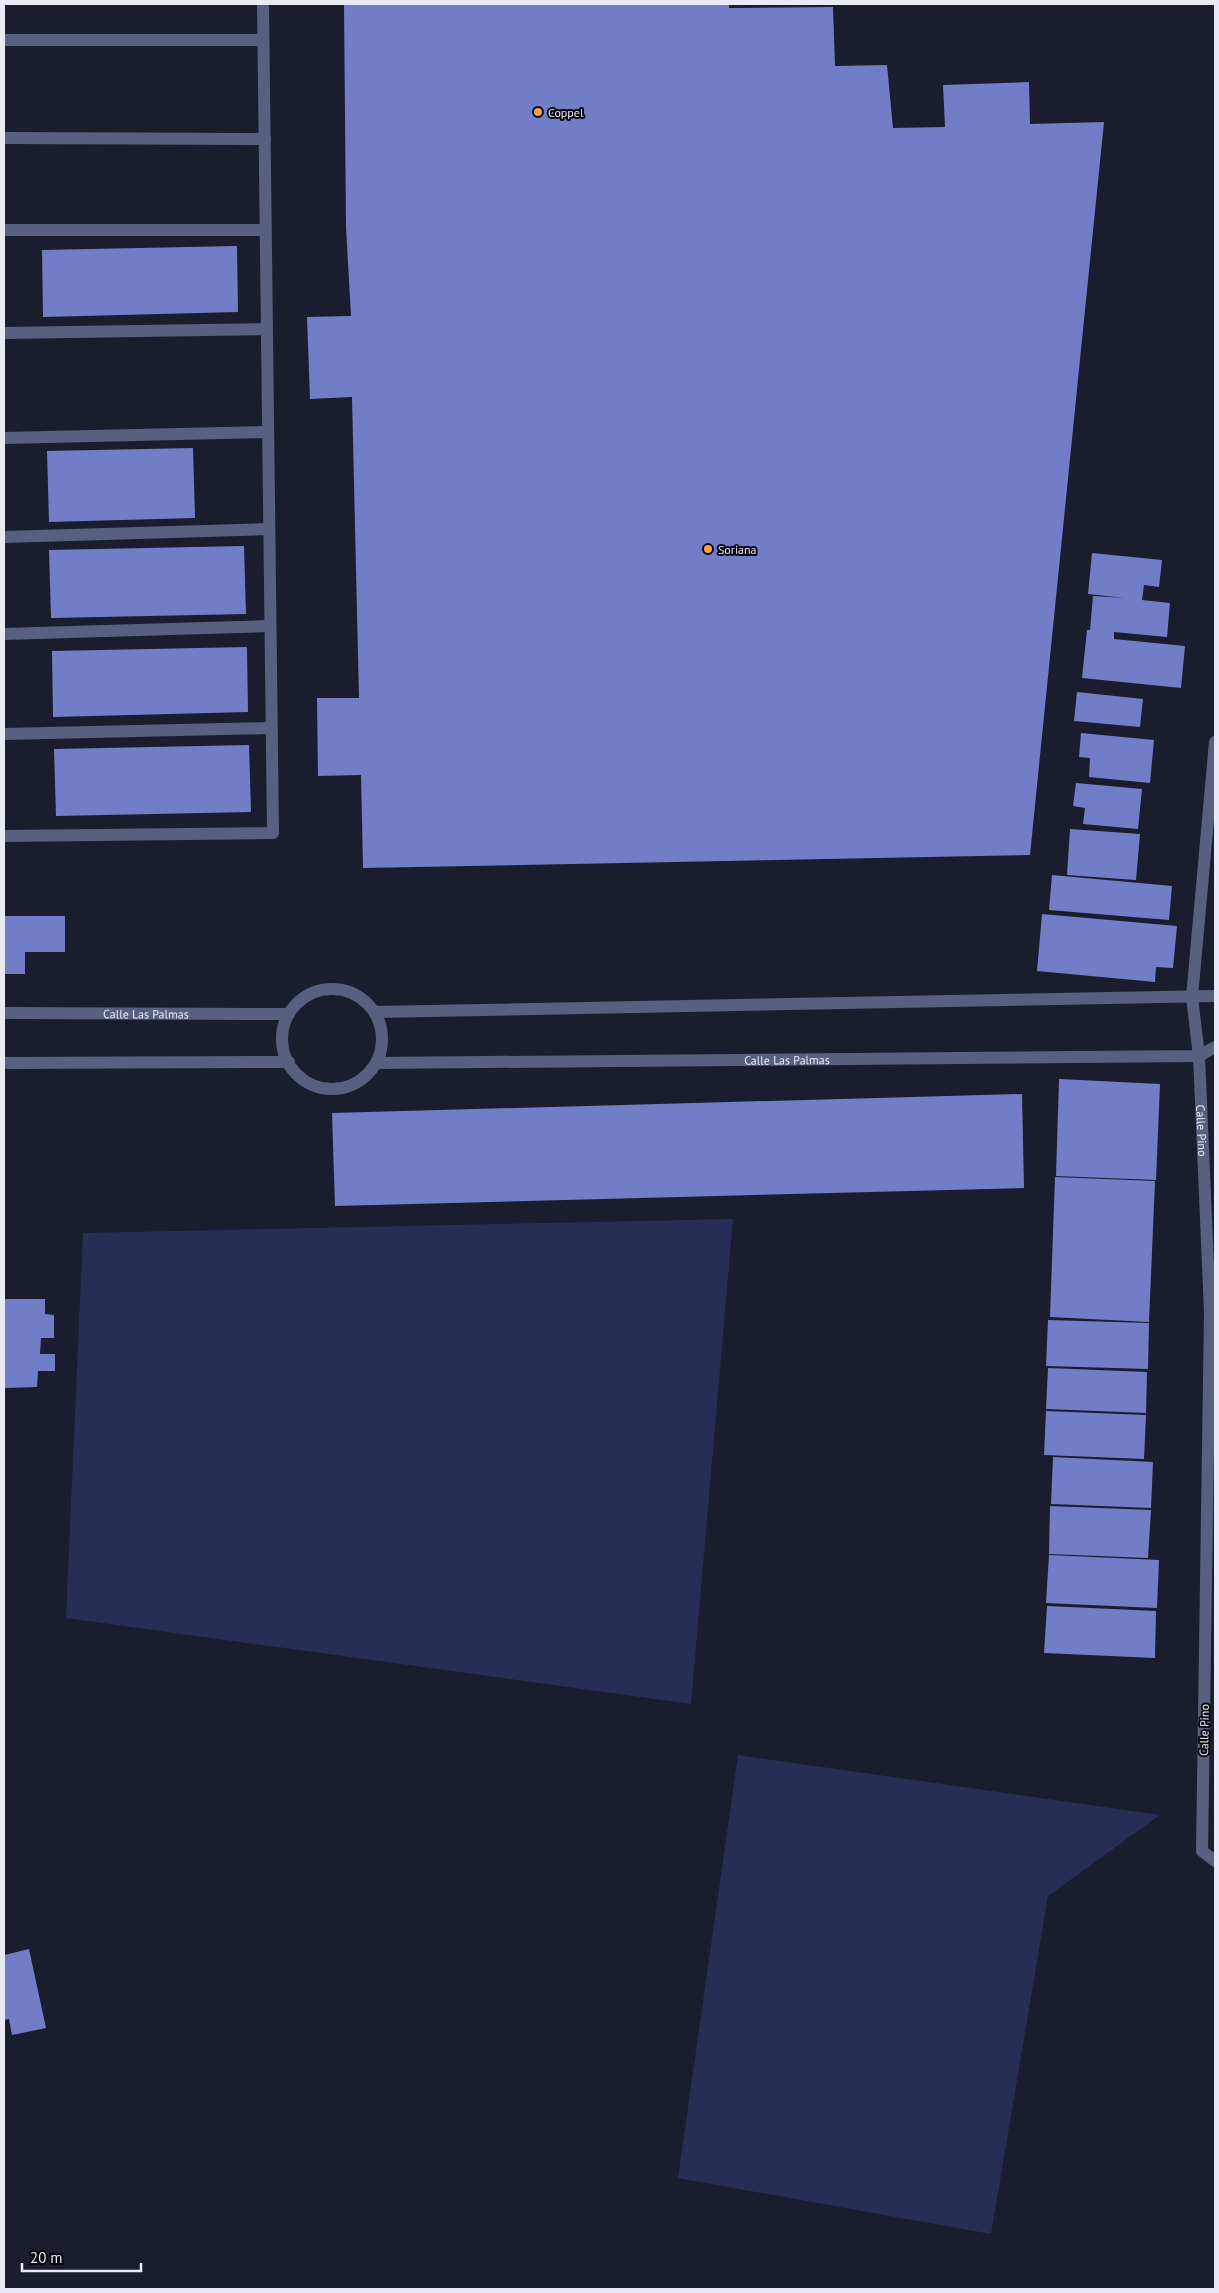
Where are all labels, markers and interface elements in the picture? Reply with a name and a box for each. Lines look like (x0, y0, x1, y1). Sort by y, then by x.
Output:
place label: Coppel (548, 105, 584, 120)
marker: Coppel (532, 106, 544, 118)
place label: Soriana (718, 542, 757, 557)
marker: Soriana (702, 543, 714, 555)
street label: Calle Las Palmas (103, 1006, 189, 1021)
street label: Calle Las Palmas (744, 1052, 830, 1067)
street label: Calle Pino (1194, 1104, 1211, 1157)
street label: Calle Pino (1196, 1704, 1212, 1756)
scale bar (22, 2240, 141, 2272)
text: 20 m (30, 2248, 63, 2267)

